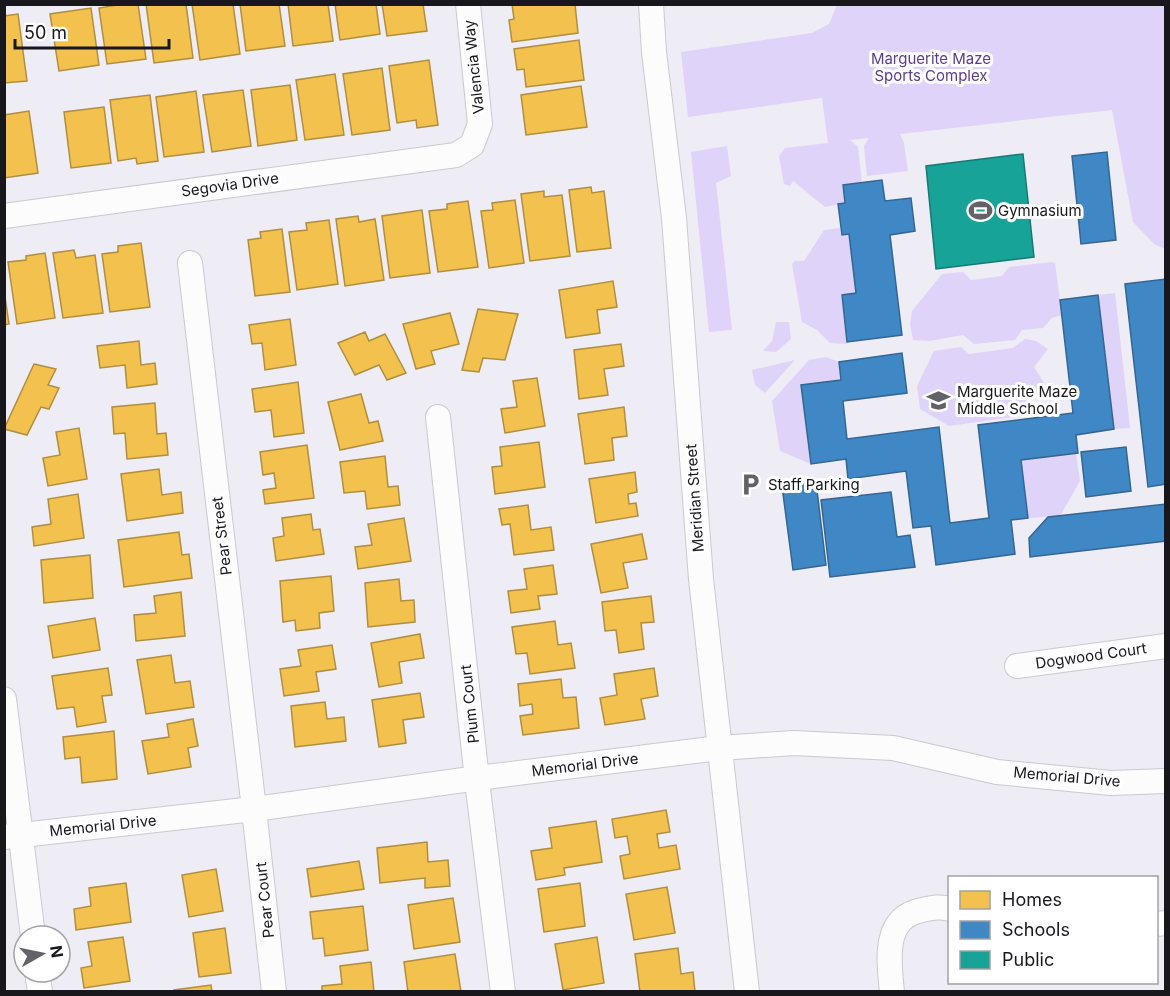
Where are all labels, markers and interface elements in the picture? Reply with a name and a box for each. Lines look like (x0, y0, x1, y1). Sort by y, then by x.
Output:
scale bar (15, 12, 170, 50)
street label: Valencia Way (459, 18, 488, 115)
text: 50 m (24, 22, 67, 43)
park label: Marguerite Maze Sports Complex (871, 49, 991, 85)
street label: Segovia Drive (180, 168, 280, 201)
sports icon: Gymnasium (967, 198, 993, 224)
place label: Gymnasium (998, 201, 1082, 220)
place label: Marguerite Maze Middle School (957, 382, 1077, 418)
school or university icon: Marguerite Maze Middle School (926, 388, 952, 414)
street label: Meridian Street (681, 443, 708, 553)
parking icon: Staff Parking (737, 472, 763, 498)
place label: Staff Parking (768, 475, 860, 494)
street label: Pear Street (207, 496, 236, 576)
street label: Dogwood Court (1034, 638, 1148, 673)
street label: Plum Court (456, 664, 483, 744)
street label: Memorial Drive (530, 749, 639, 780)
street label: Memorial Drive (1013, 762, 1121, 791)
street label: Memorial Drive (49, 810, 157, 841)
street label: Pear Court (251, 861, 278, 939)
legend (948, 876, 1158, 984)
text: Homes (1002, 889, 1062, 910)
text: Schools (1002, 919, 1070, 940)
north arrow (12, 924, 72, 984)
text: N (46, 944, 68, 959)
text: Public (1002, 949, 1054, 970)

